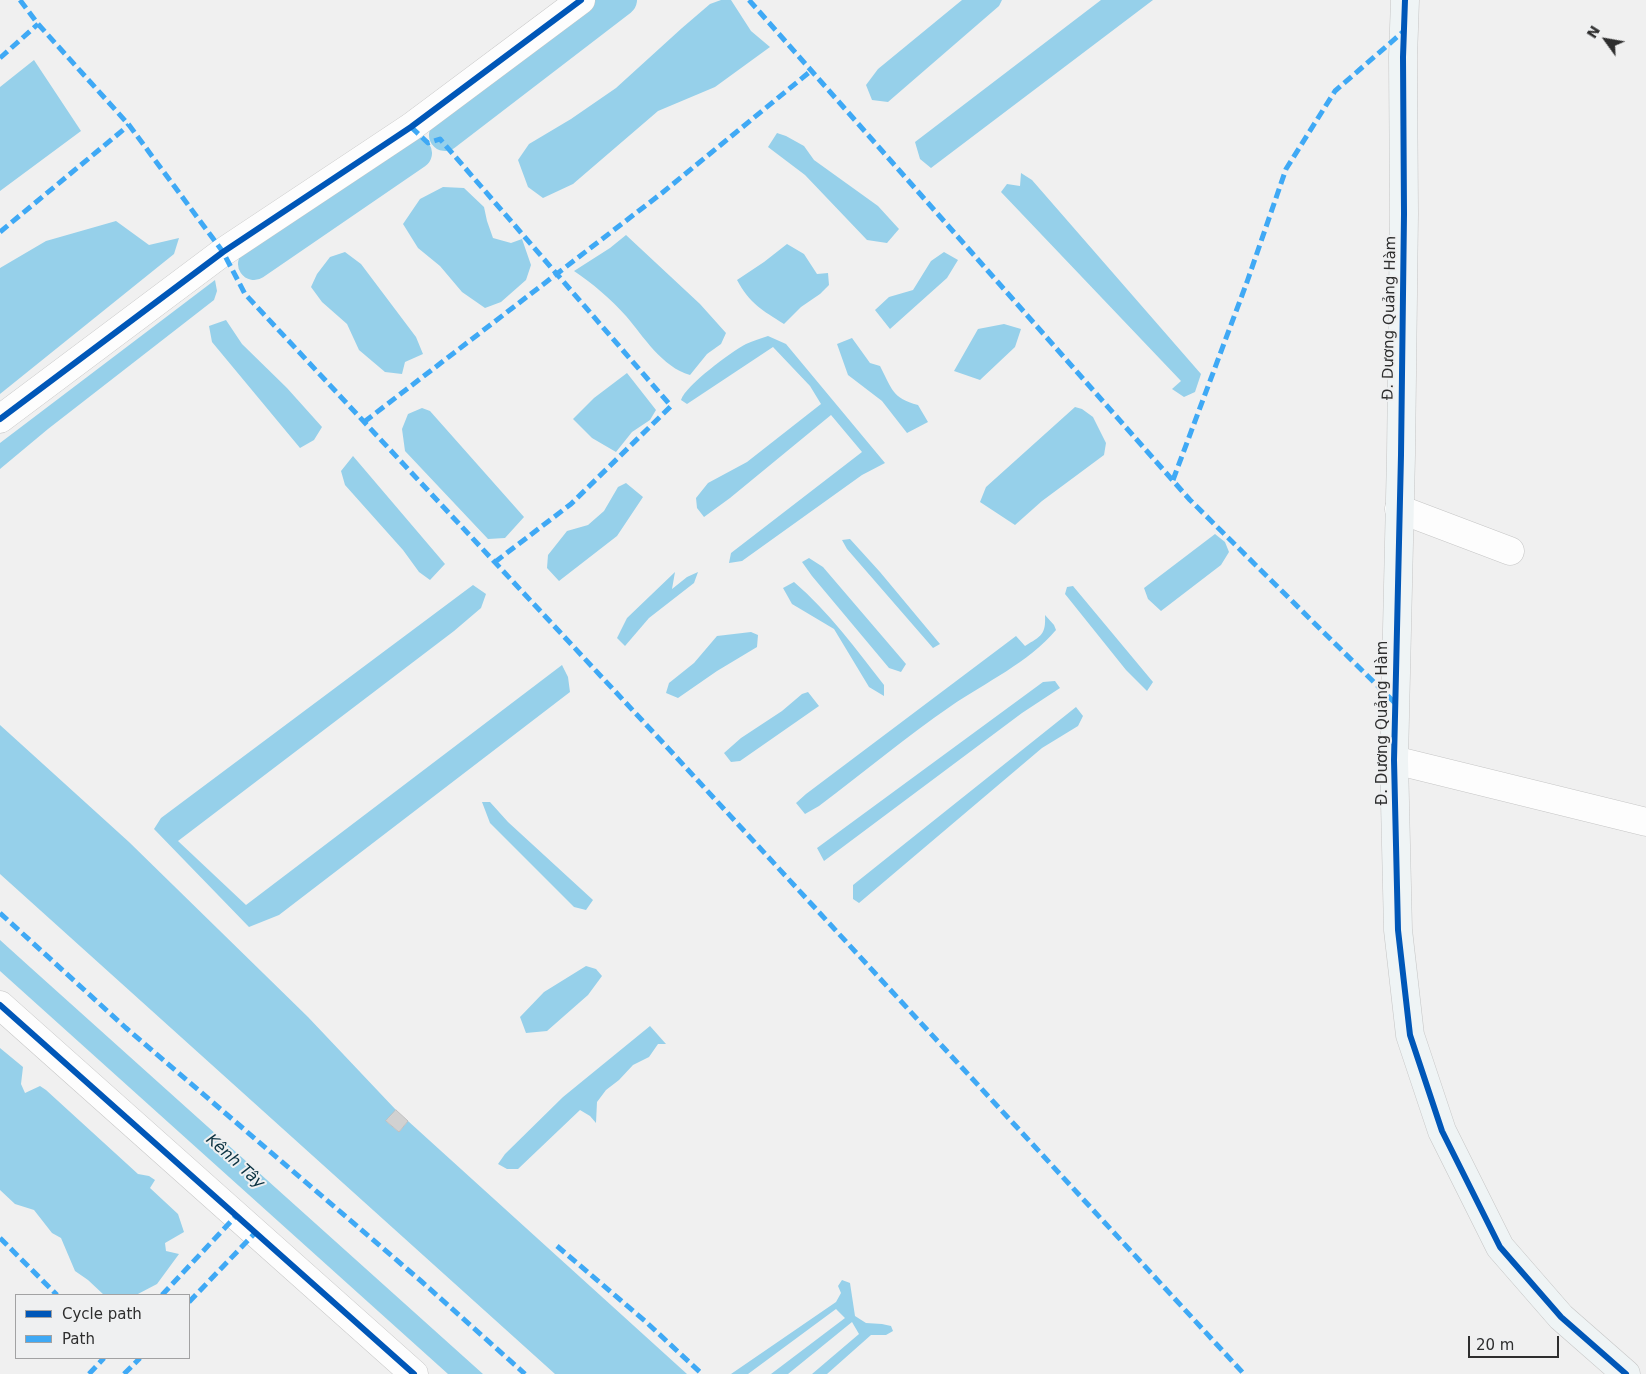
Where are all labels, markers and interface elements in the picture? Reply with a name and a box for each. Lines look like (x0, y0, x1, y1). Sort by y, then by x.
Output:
north arrow (1581, 15, 1631, 65)
text: N (1583, 23, 1603, 41)
street label: Đ. Dương Quảng Hàm (1380, 236, 1400, 400)
street label: Đ. Dương Quảng Hàm (1374, 641, 1392, 805)
water label: Kênh Tây (202, 1131, 268, 1193)
legend (15, 1294, 190, 1359)
text: Cycle path (62, 1305, 142, 1323)
scale bar (1471, 1326, 1562, 1358)
text: Path (62, 1330, 95, 1348)
text: 20 m (1476, 1336, 1514, 1354)

